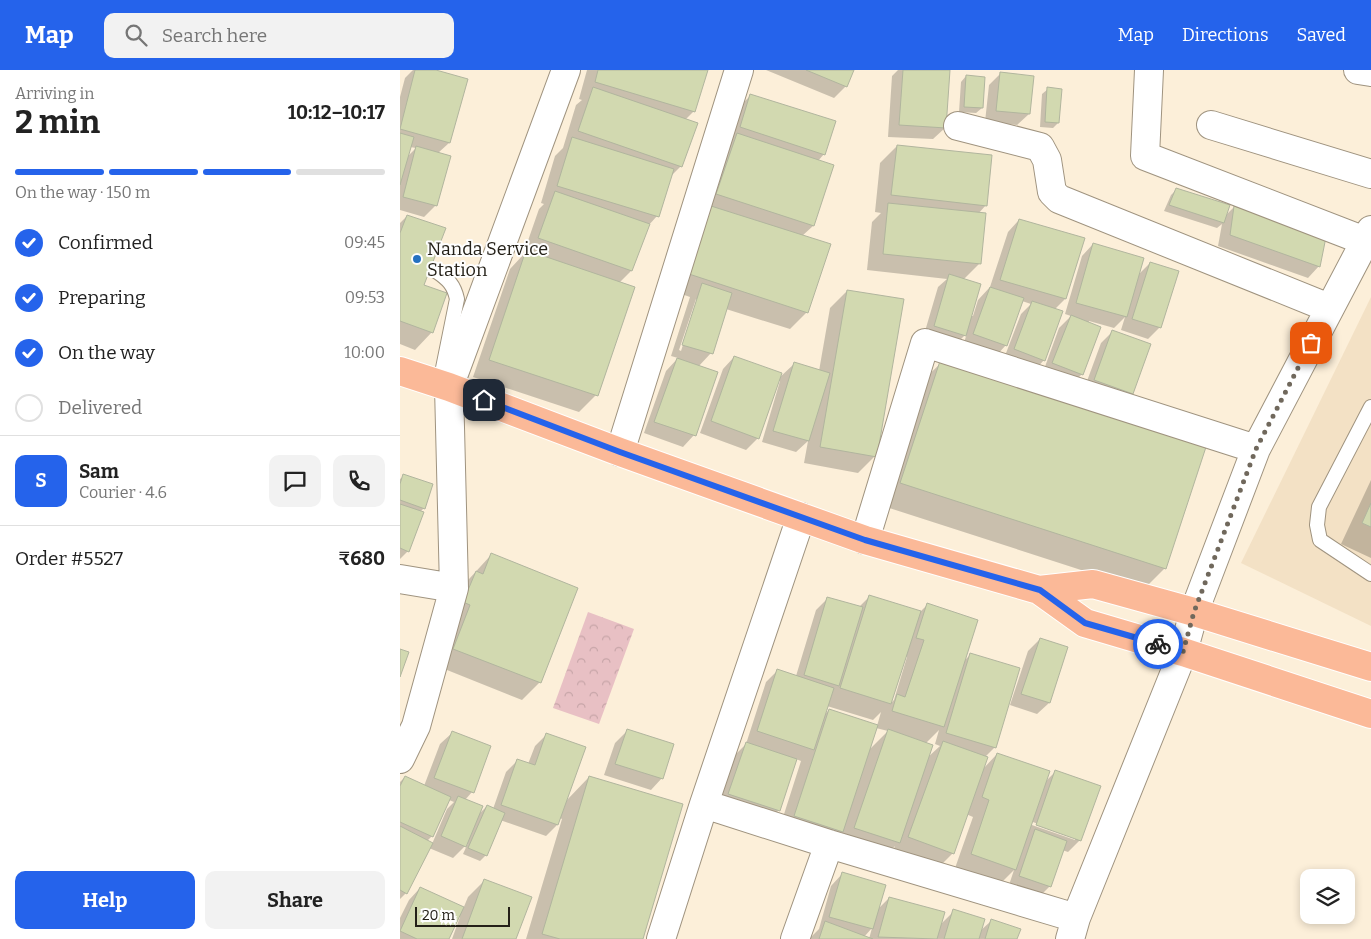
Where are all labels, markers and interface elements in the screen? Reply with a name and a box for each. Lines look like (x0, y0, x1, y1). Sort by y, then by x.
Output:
search box (104, 13, 454, 58)
text: Map (25, 21, 74, 49)
icon: search (122, 21, 150, 49)
text: Search here (162, 24, 267, 47)
text: Map (1118, 24, 1154, 46)
text: Directions (1182, 24, 1269, 46)
text: Saved (1297, 24, 1346, 46)
text: Arriving in (15, 84, 94, 103)
text: 10:12–10:17 (288, 101, 385, 124)
text: 2 min (15, 103, 100, 141)
text: On the way · 150 m (15, 183, 150, 202)
icon: check (15, 229, 43, 257)
text: Confirmed (58, 231, 153, 254)
text: 09:45 (344, 233, 385, 252)
place label: Nanda Service Station (427, 238, 548, 281)
marker: Nanda Service Station (411, 253, 423, 265)
icon: check (15, 284, 43, 312)
text: Preparing (58, 286, 146, 309)
text: 09:53 (345, 288, 385, 307)
pin (1290, 322, 1332, 364)
icon: bag (1297, 329, 1325, 357)
icon: check (15, 339, 43, 367)
text: On the way (58, 341, 155, 364)
text: 10:00 (344, 343, 385, 362)
pin (463, 379, 505, 421)
icon: home (470, 386, 498, 414)
text: Delivered (58, 396, 142, 419)
button: chat (269, 455, 321, 507)
button: phone (333, 455, 385, 507)
text: Sam (79, 460, 119, 483)
text: S (35, 469, 47, 492)
text: Courier · 4.6 (79, 483, 167, 502)
text: Order #5527 (15, 547, 123, 570)
text: ₹680 (338, 547, 385, 570)
courier (1133, 619, 1183, 669)
icon: bike (1144, 630, 1172, 658)
map controls (1300, 869, 1355, 924)
button: layers (1300, 869, 1355, 924)
button: Help (15, 871, 195, 929)
button: Share (205, 871, 385, 929)
scale bar (415, 904, 510, 927)
text: 20 m (422, 907, 455, 924)

